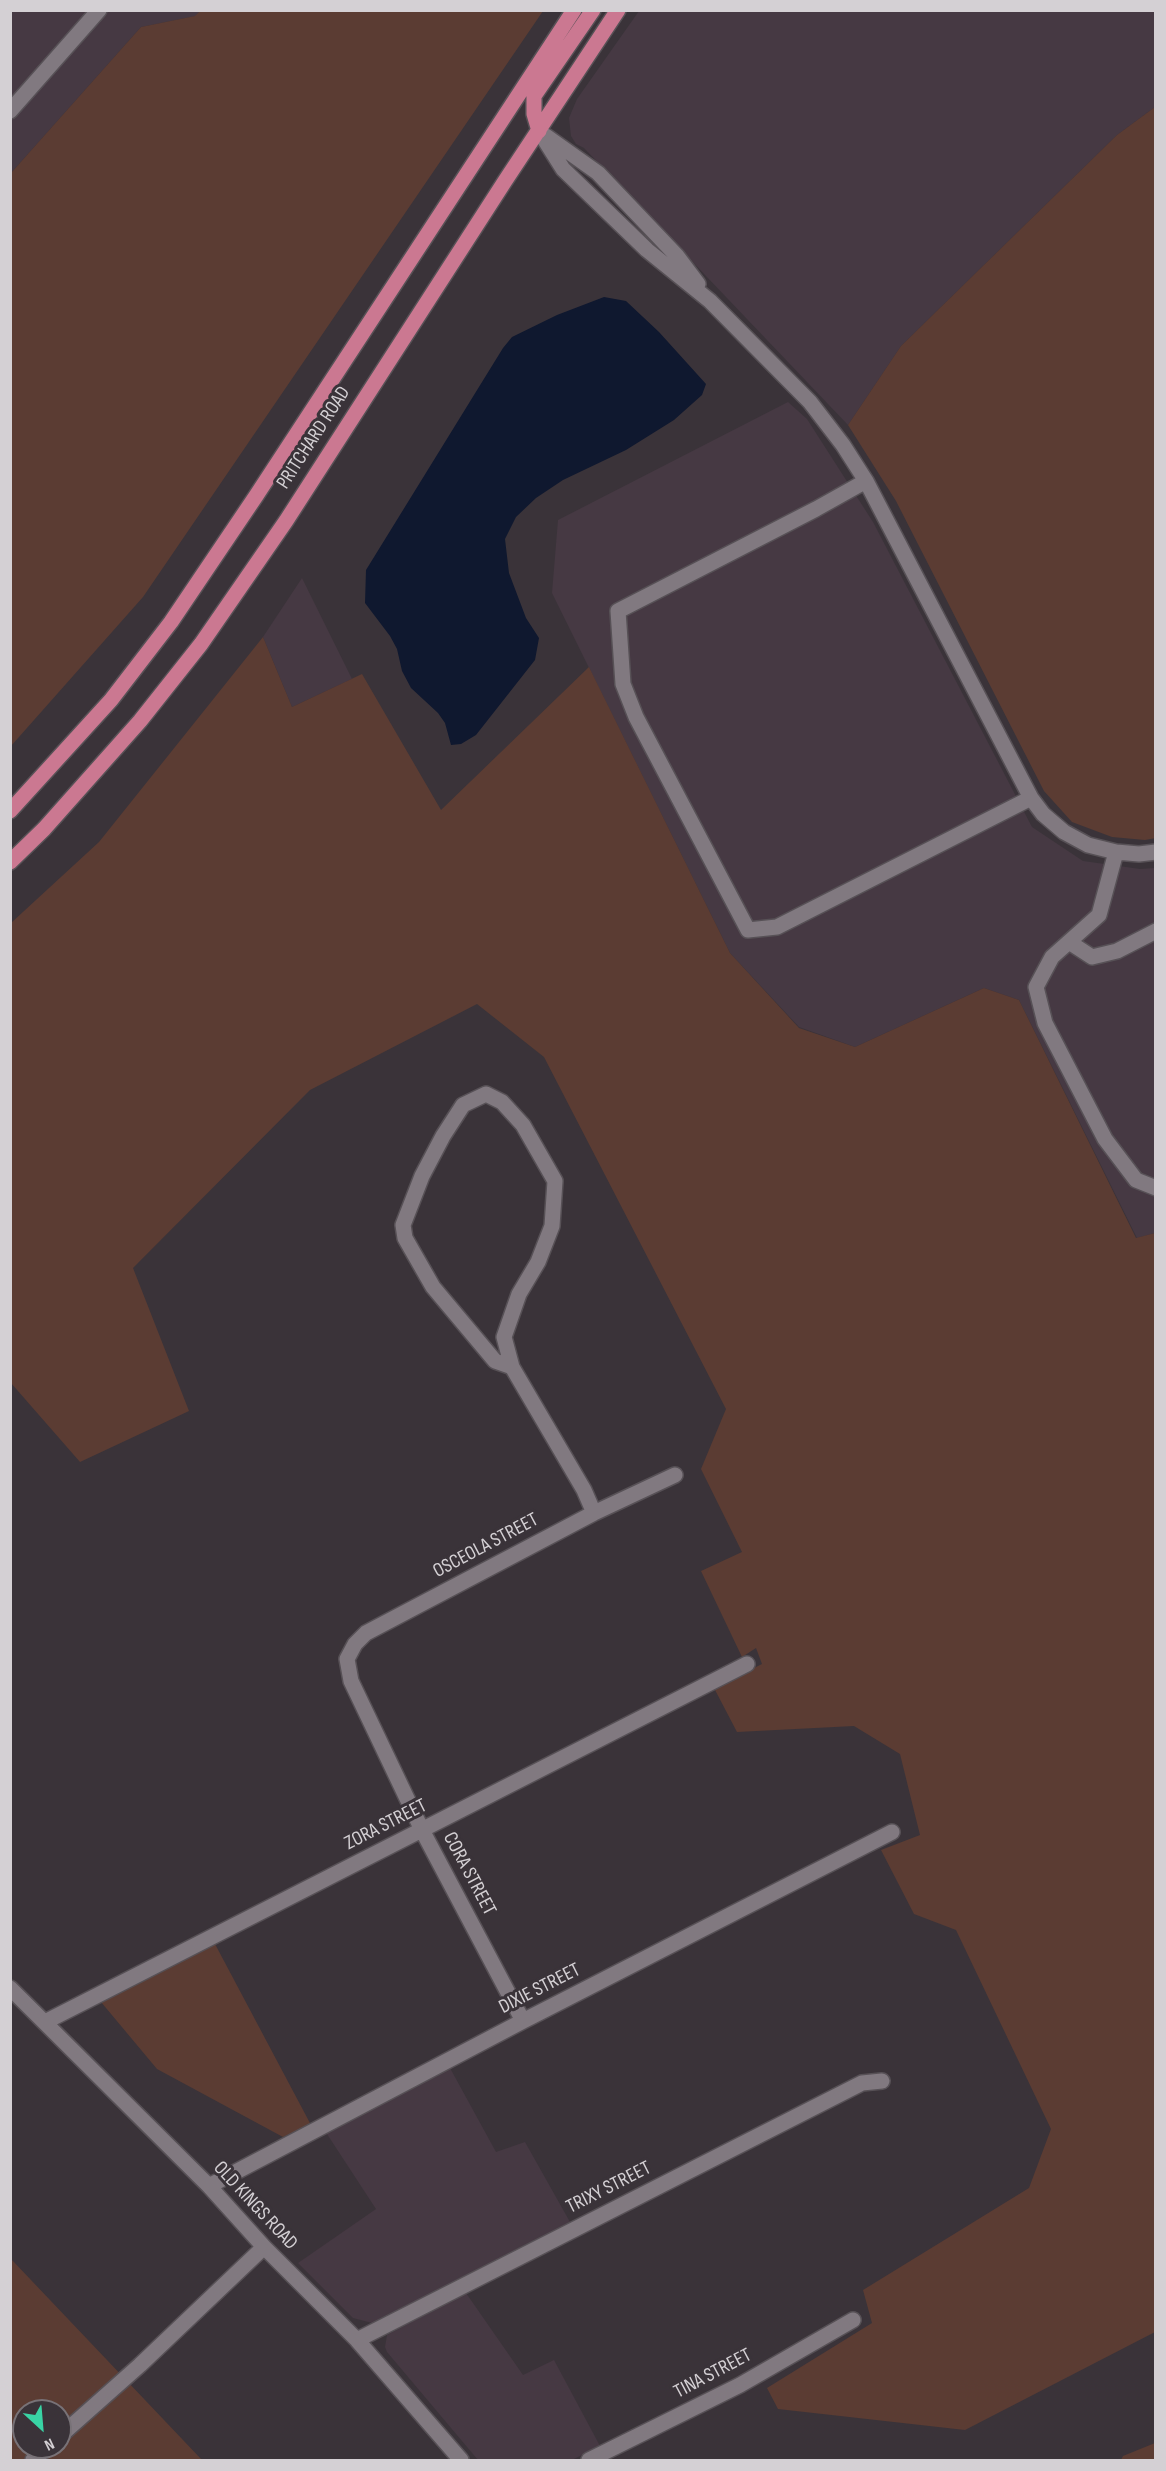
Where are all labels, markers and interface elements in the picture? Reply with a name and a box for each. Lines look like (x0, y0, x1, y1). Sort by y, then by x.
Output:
street label: PRITCHARD ROAD (272, 382, 356, 494)
street label: OSCEOLA STREET (429, 1508, 543, 1584)
street label: ZORA STREET (341, 1794, 431, 1856)
street label: CORA STREET (437, 1828, 501, 1920)
street label: DIXIE STREET (495, 1958, 585, 2020)
street label: TRIXY STREET (563, 2156, 655, 2220)
street label: OLD KINGS ROAD (208, 2157, 302, 2255)
street label: TINA STREET (670, 2344, 756, 2404)
north arrow (12, 2399, 72, 2459)
text: N (41, 2433, 57, 2454)

